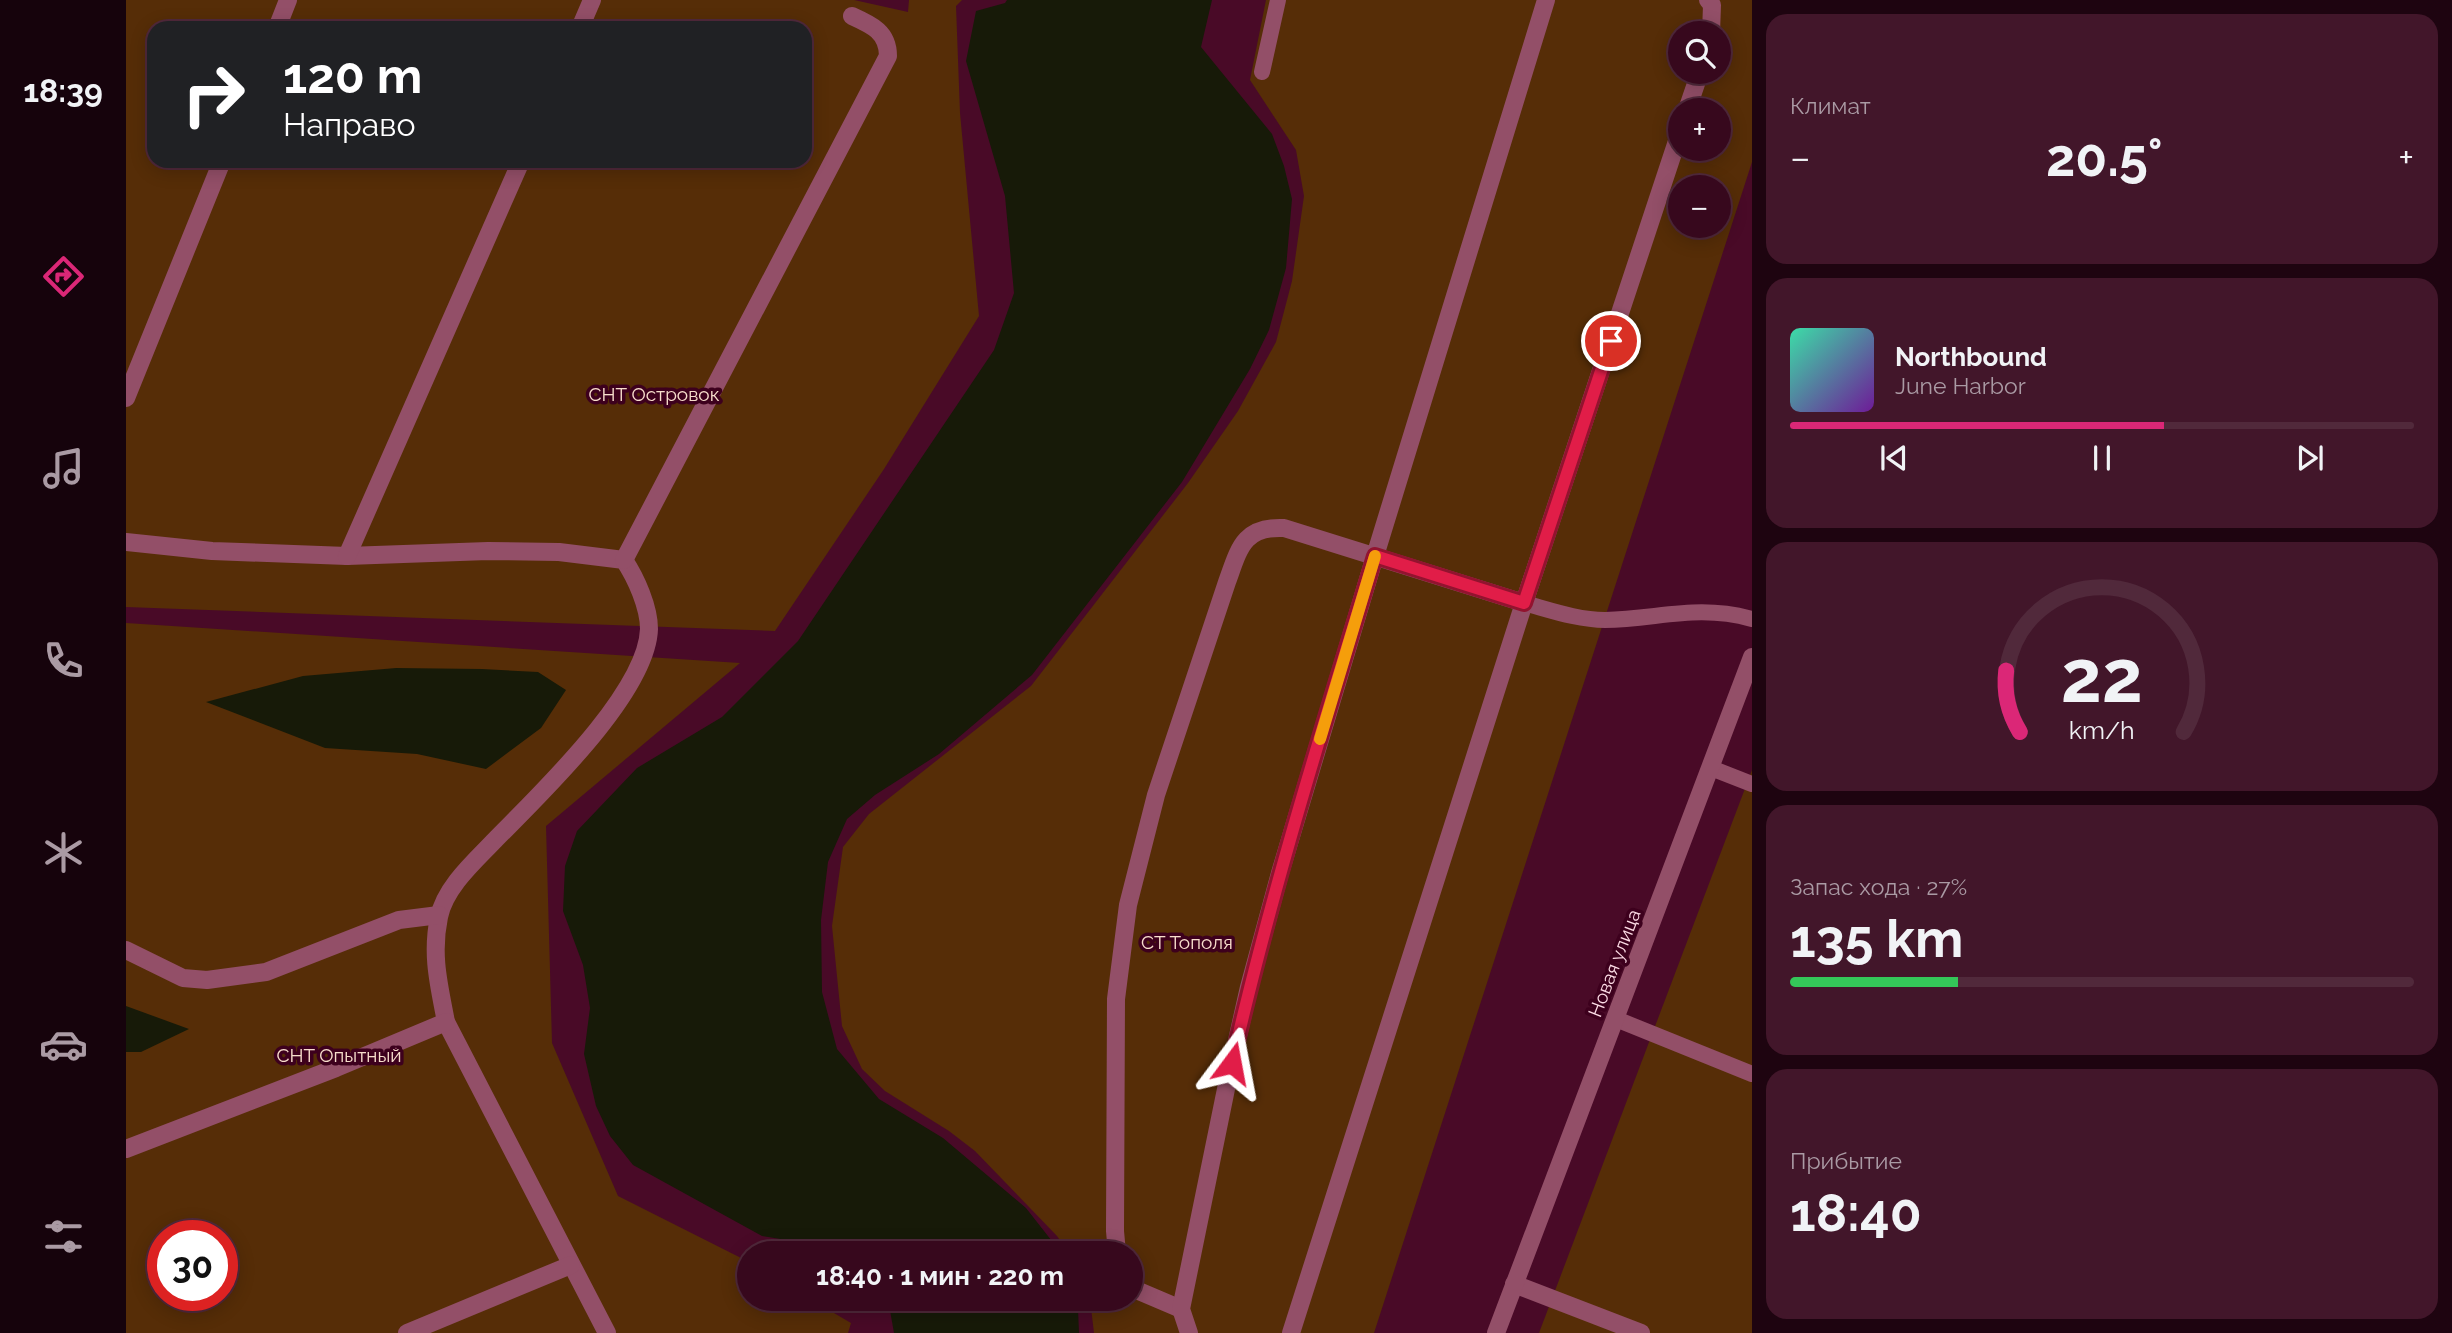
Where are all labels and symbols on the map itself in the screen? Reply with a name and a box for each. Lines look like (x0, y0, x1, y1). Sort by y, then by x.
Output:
pin (1581, 311, 1641, 371)
park label: СНТ Островок (588, 383, 720, 405)
street label: Новая улица (1583, 906, 1645, 1020)
park label: СТ Тополя (1141, 931, 1233, 953)
position arrow (1195, 1026, 1269, 1100)
park label: СНТ Опытный (276, 1044, 402, 1066)
speed limit sign: 30 (147, 1220, 238, 1311)

